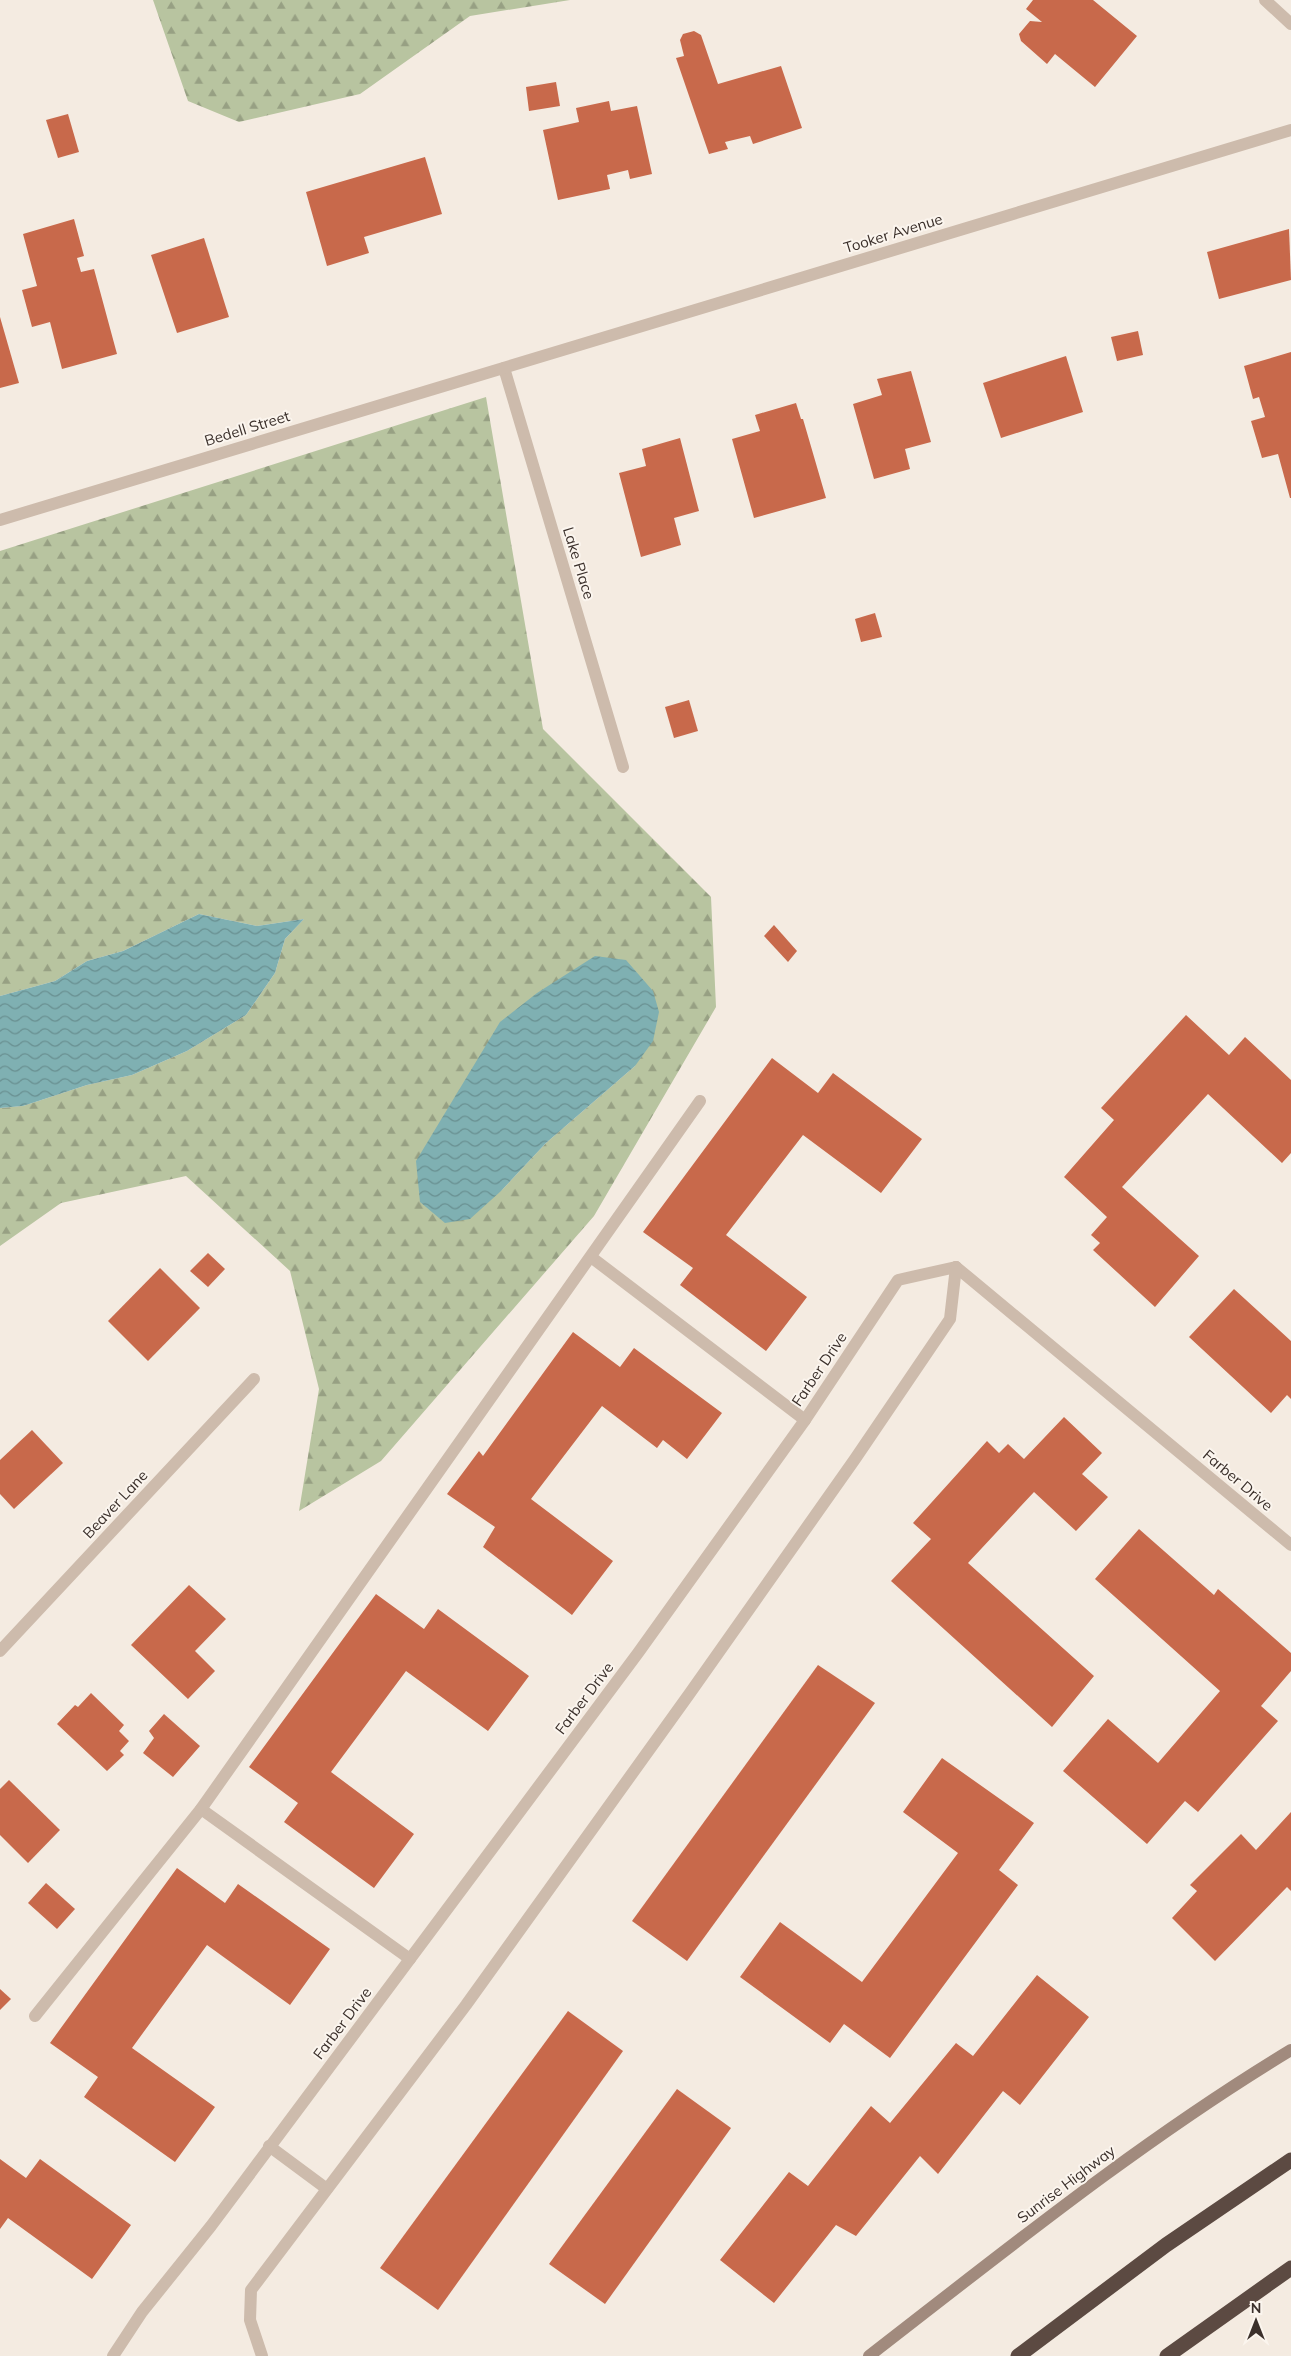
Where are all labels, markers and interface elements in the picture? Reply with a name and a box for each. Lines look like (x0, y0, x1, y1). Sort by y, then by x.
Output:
street label: Tooker Avenue (841, 209, 945, 257)
street label: Bedell Street (202, 406, 292, 450)
street label: Lake Place (559, 525, 599, 601)
street label: Farber Drive (787, 1328, 851, 1410)
street label: Farber Drive (1199, 1445, 1277, 1515)
street label: Beaver Lane (78, 1466, 152, 1542)
street label: Farber Drive (551, 1658, 617, 1738)
street label: Farber Drive (309, 1983, 375, 2063)
street label: Sunrise Highway (1013, 2141, 1119, 2227)
north arrow (1231, 2296, 1281, 2346)
text: N (1251, 2299, 1261, 2317)

